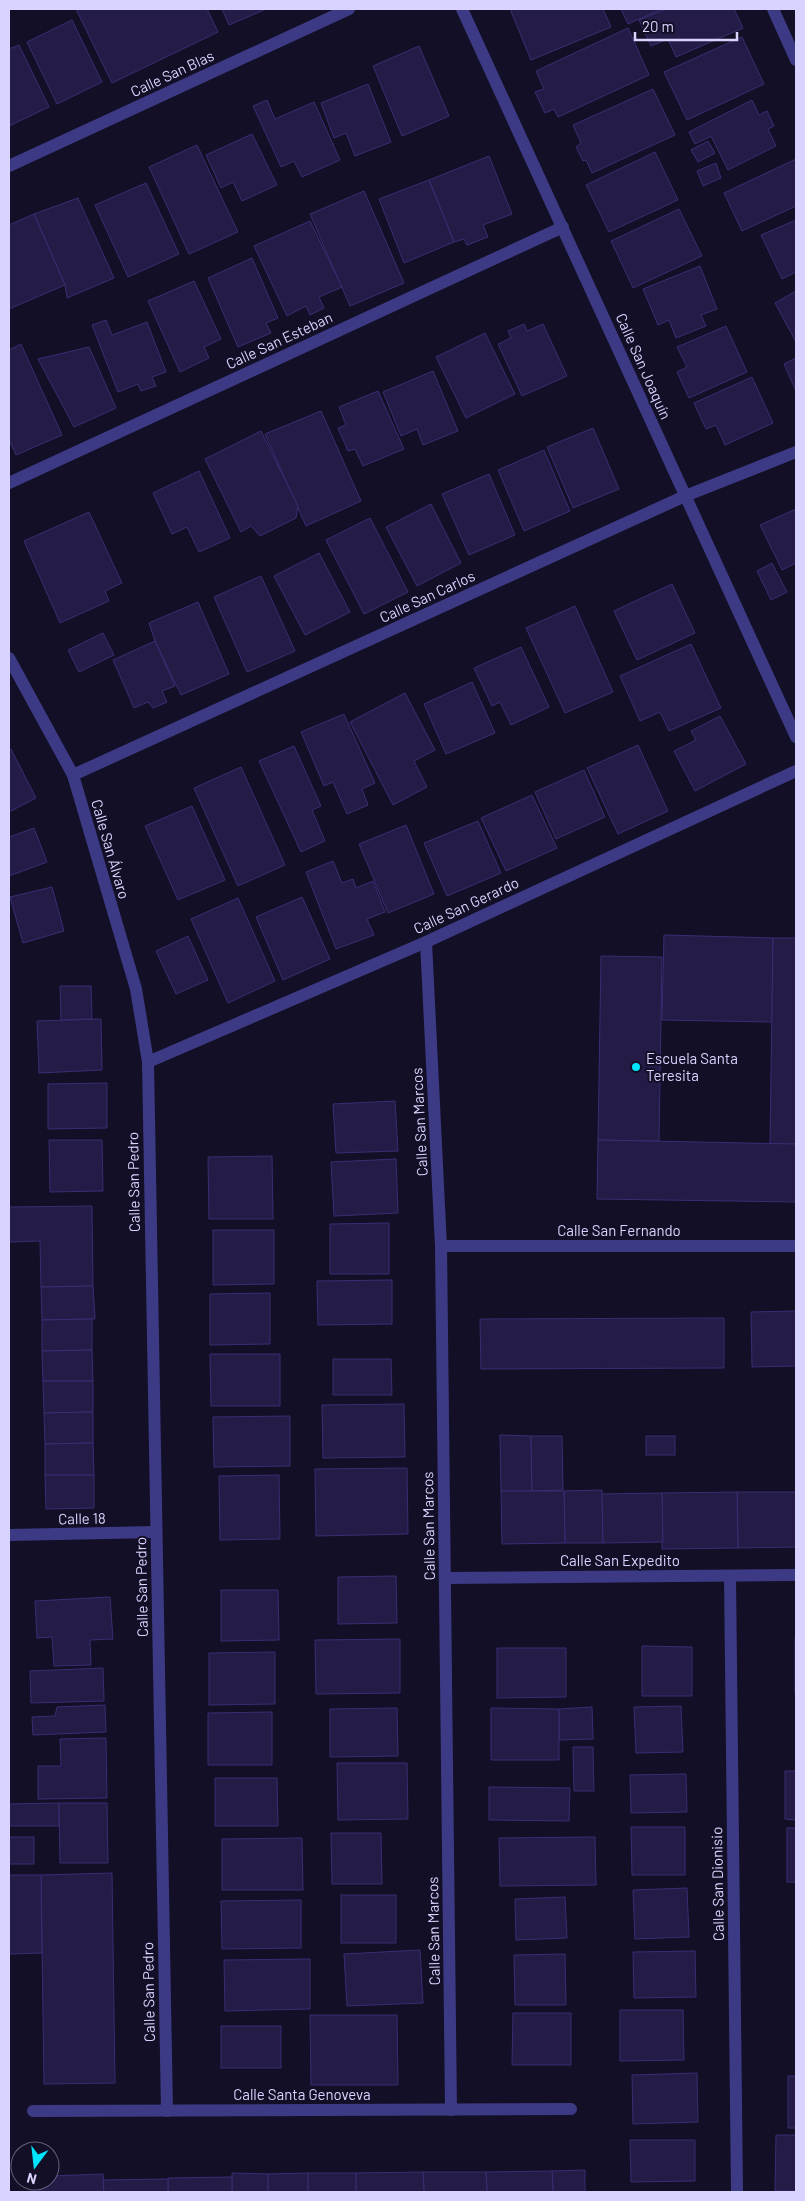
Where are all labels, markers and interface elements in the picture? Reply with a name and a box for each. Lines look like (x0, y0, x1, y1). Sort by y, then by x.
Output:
scale bar (635, 10, 738, 42)
text: 20 m (642, 17, 674, 35)
street label: Calle San Blas (128, 46, 216, 100)
street label: Calle San Esteban (223, 307, 335, 373)
street label: Calle San Joaquín (613, 310, 675, 422)
street label: Calle San Carlos (377, 566, 477, 626)
street label: Calle San Álvaro (88, 797, 134, 901)
street label: Calle San Gerardo (411, 873, 521, 937)
place label: Escuela Santa Teresita (646, 1049, 738, 1084)
marker: Escuela Santa Teresita (630, 1061, 642, 1073)
street label: Calle San Marcos (407, 1067, 431, 1177)
street label: Calle San Pedro (123, 1132, 143, 1232)
street label: Calle San Fernando (557, 1221, 681, 1239)
street label: Calle San Marcos (418, 1471, 438, 1581)
street label: Calle 18 (58, 1509, 106, 1527)
street label: Calle San Pedro (131, 1537, 151, 1637)
street label: Calle San Expedito (560, 1551, 680, 1569)
street label: Calle San Dionisio (707, 1827, 727, 1941)
street label: Calle San Marcos (423, 1876, 443, 1986)
street label: Calle San Pedro (138, 1942, 158, 2042)
street label: Calle Santa Genoveva (233, 2085, 371, 2103)
north arrow (10, 2141, 60, 2191)
text: N (25, 2170, 38, 2188)

